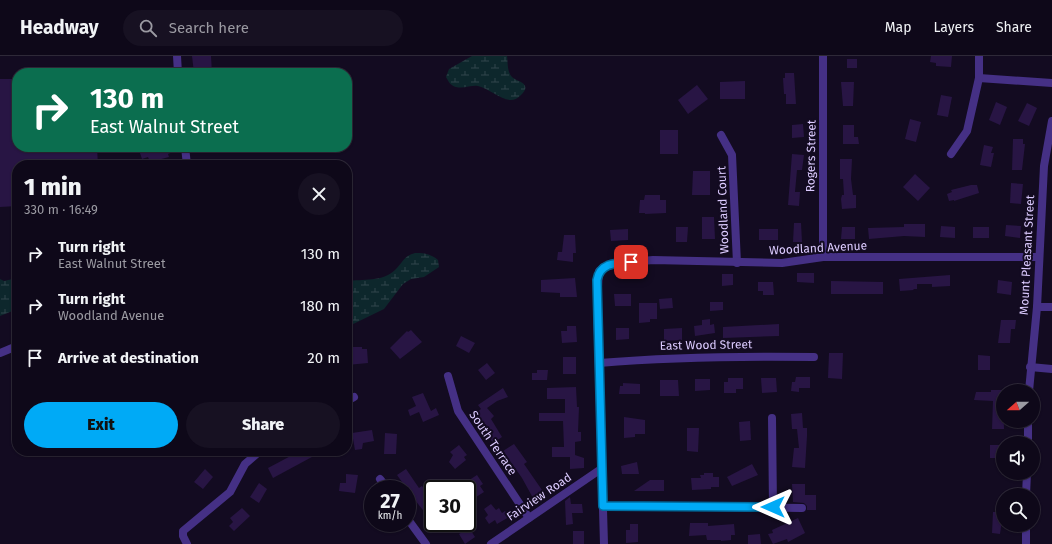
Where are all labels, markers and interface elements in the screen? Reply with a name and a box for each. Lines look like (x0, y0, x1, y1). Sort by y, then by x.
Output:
search box (123, 10, 403, 46)
text: Headway (20, 16, 99, 39)
icon: search (137, 17, 159, 39)
text: Search here (169, 19, 249, 37)
text: Map (885, 19, 911, 36)
text: Layers (933, 19, 974, 36)
text: Share (996, 19, 1032, 36)
text: 130 m (90, 82, 164, 115)
icon: right (24, 84, 76, 136)
text: East Walnut Street (90, 116, 239, 138)
street label: Rogers Street (803, 119, 819, 192)
street label: Woodland Court (714, 165, 732, 254)
text: 1 min (24, 173, 82, 201)
button: close (298, 173, 340, 215)
street label: Mount Pleasant Street (1017, 194, 1037, 315)
text: 330 m · 16:49 (24, 202, 98, 217)
text: Turn right (58, 238, 125, 256)
street label: Woodland Avenue (769, 238, 867, 258)
icon: right (24, 243, 46, 265)
text: 130 m (301, 245, 340, 263)
pin (614, 245, 648, 279)
icon: arrive (620, 251, 642, 273)
text: East Walnut Street (58, 256, 166, 271)
text: Turn right (58, 290, 125, 308)
icon: right (24, 295, 46, 317)
text: 180 m (300, 297, 340, 315)
text: Woodland Avenue (58, 308, 164, 323)
street label: East Wood Street (660, 337, 753, 353)
icon: arrive (24, 347, 46, 369)
text: Arrive at destination (58, 349, 199, 367)
text: 20 m (307, 349, 340, 367)
north arrow (996, 384, 1040, 428)
map controls (996, 384, 1040, 532)
button: Exit (24, 402, 178, 448)
button: Share (186, 402, 340, 448)
street label: South Terrace (466, 408, 520, 478)
button: sound (996, 436, 1040, 480)
street label: Fairview Road (504, 470, 574, 524)
speed limit sign: 30 (424, 480, 476, 532)
position arrow (752, 486, 794, 528)
button: search (996, 488, 1040, 532)
text: 27 (380, 489, 400, 513)
text: km/h (378, 510, 402, 522)

